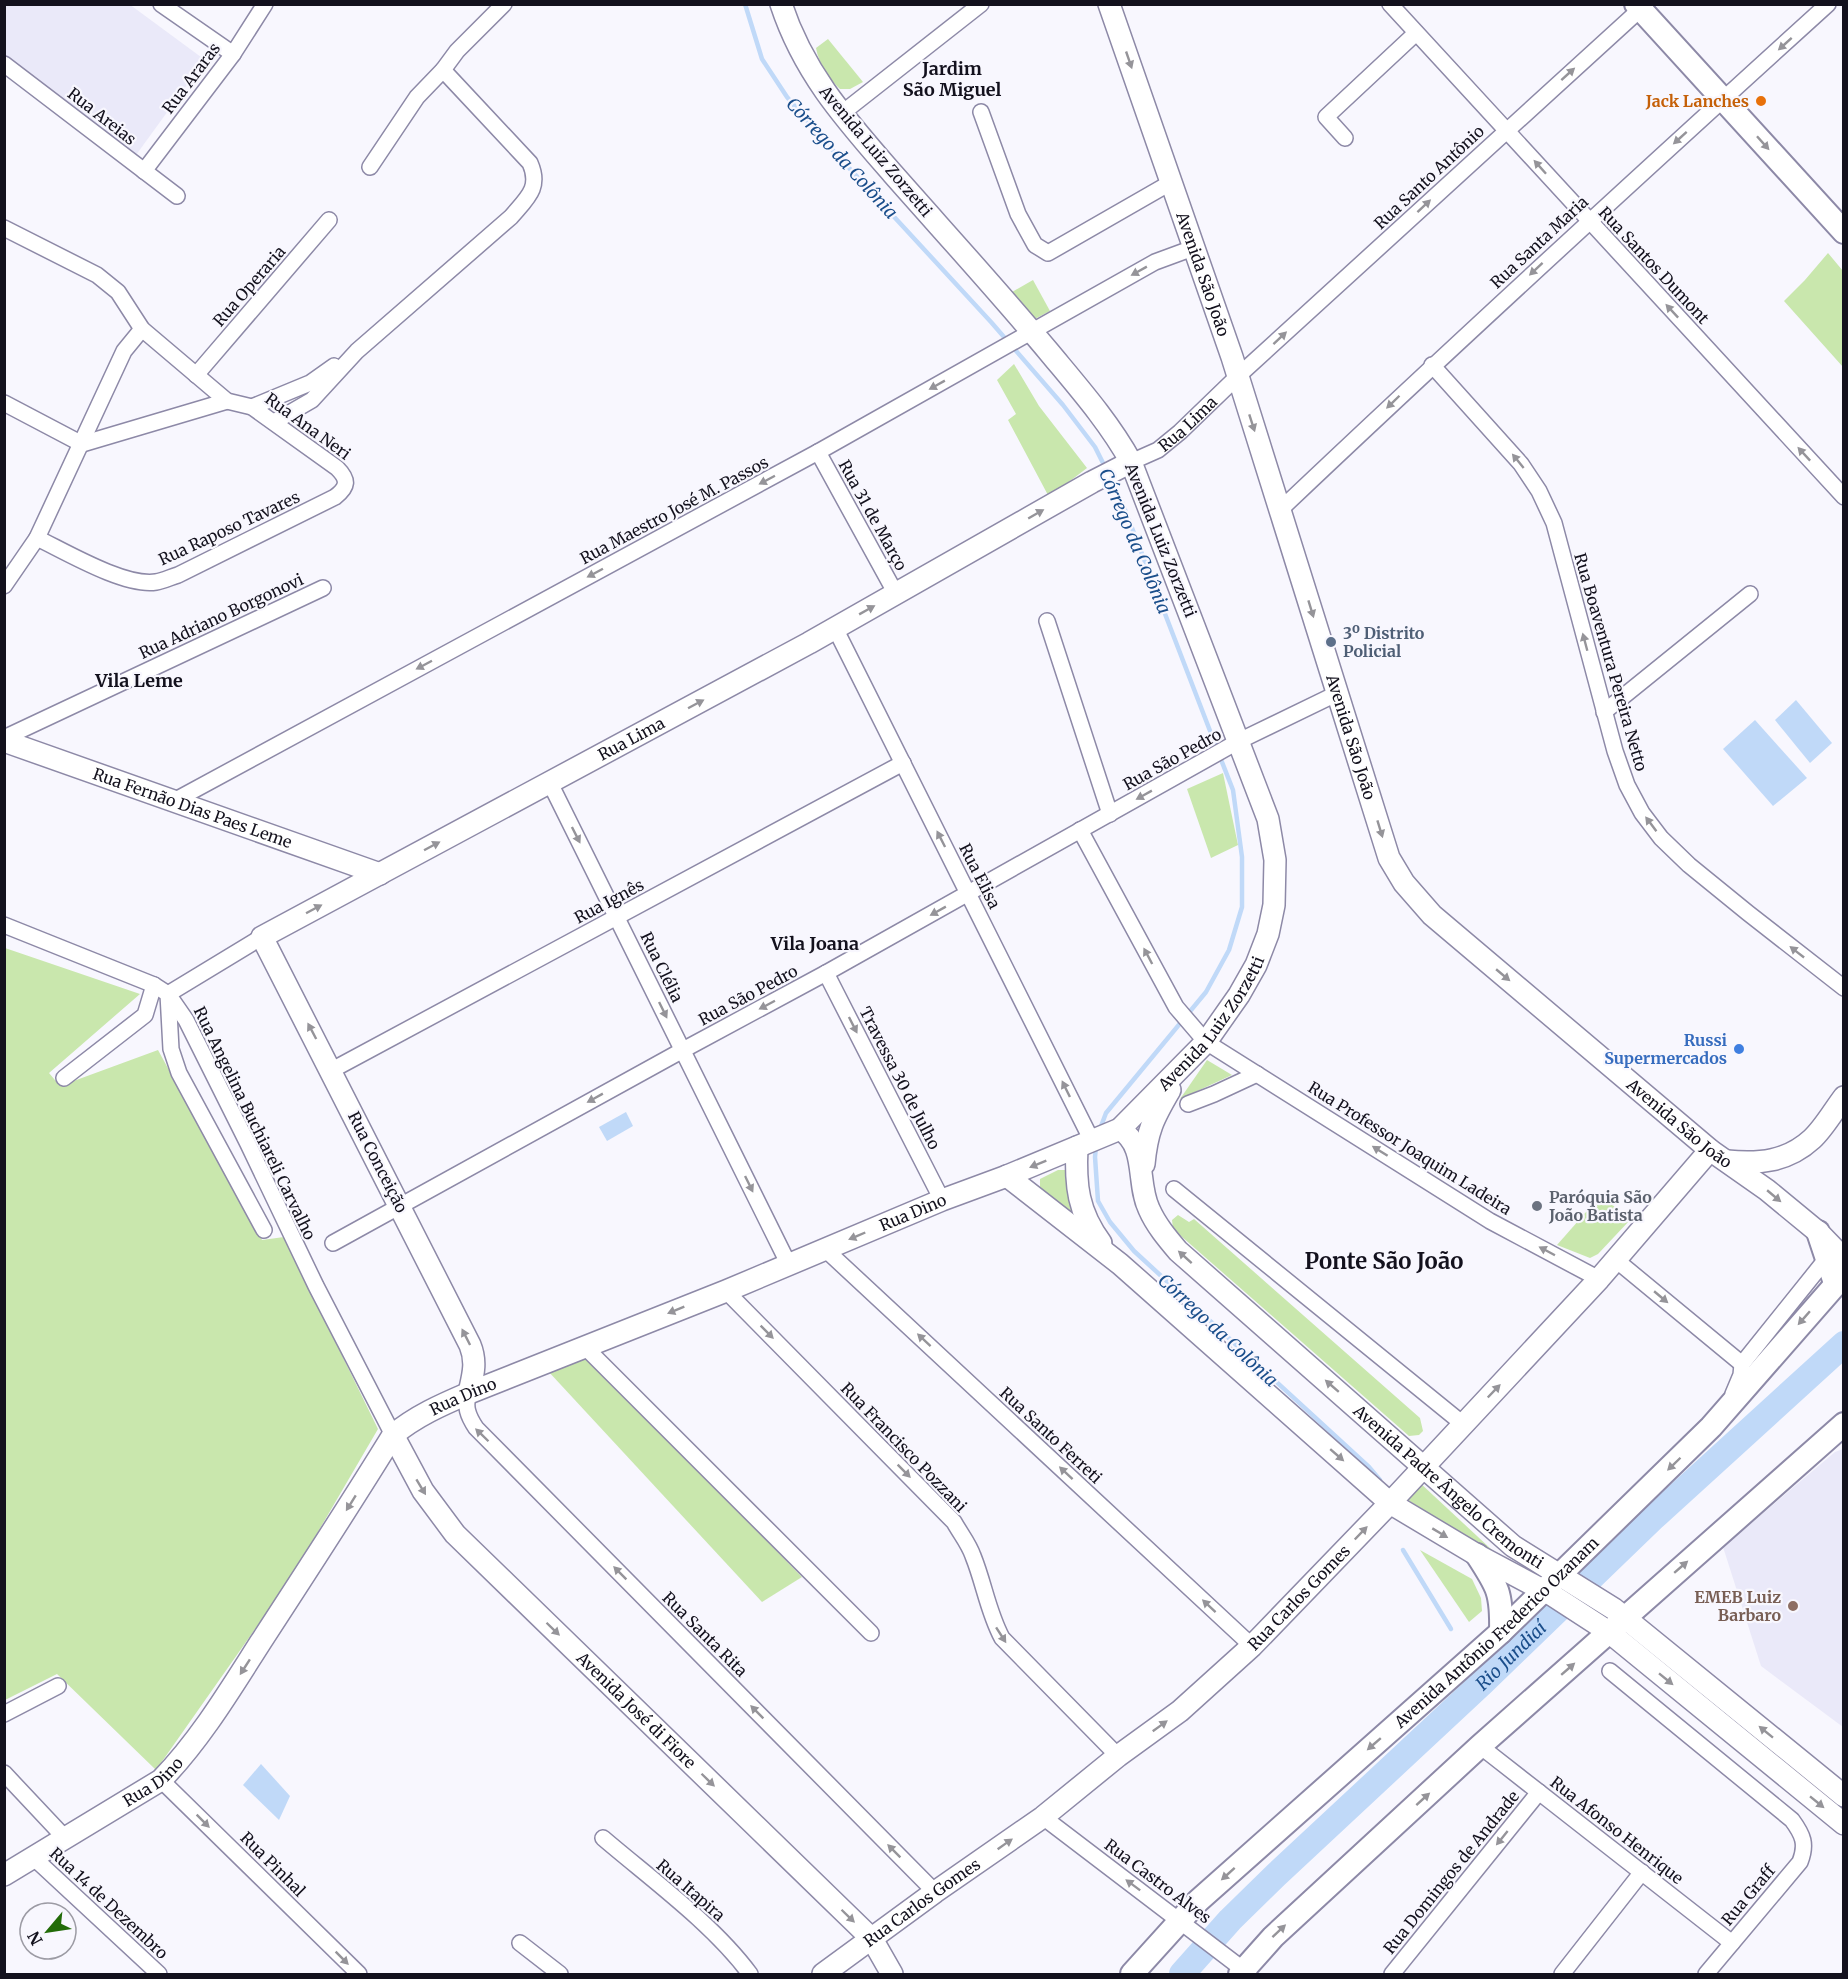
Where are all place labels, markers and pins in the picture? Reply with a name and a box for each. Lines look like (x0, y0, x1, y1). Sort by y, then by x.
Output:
place label: Jack Lanches (1645, 91, 1749, 111)
marker: Jack Lanches (1754, 94, 1768, 108)
place label: 3º Distrito Policial (1343, 623, 1425, 661)
marker: 3º Distrito Policial (1324, 635, 1338, 649)
place label: Russi Supermercados (1604, 1030, 1728, 1068)
marker: Russi Supermercados (1732, 1042, 1746, 1056)
place label: Paróquia São João Batista (1548, 1187, 1652, 1225)
marker: Paróquia São João Batista (1530, 1199, 1544, 1213)
place label: EMEB Luiz Barbaro (1694, 1587, 1781, 1625)
marker: EMEB Luiz Barbaro (1786, 1599, 1800, 1613)

